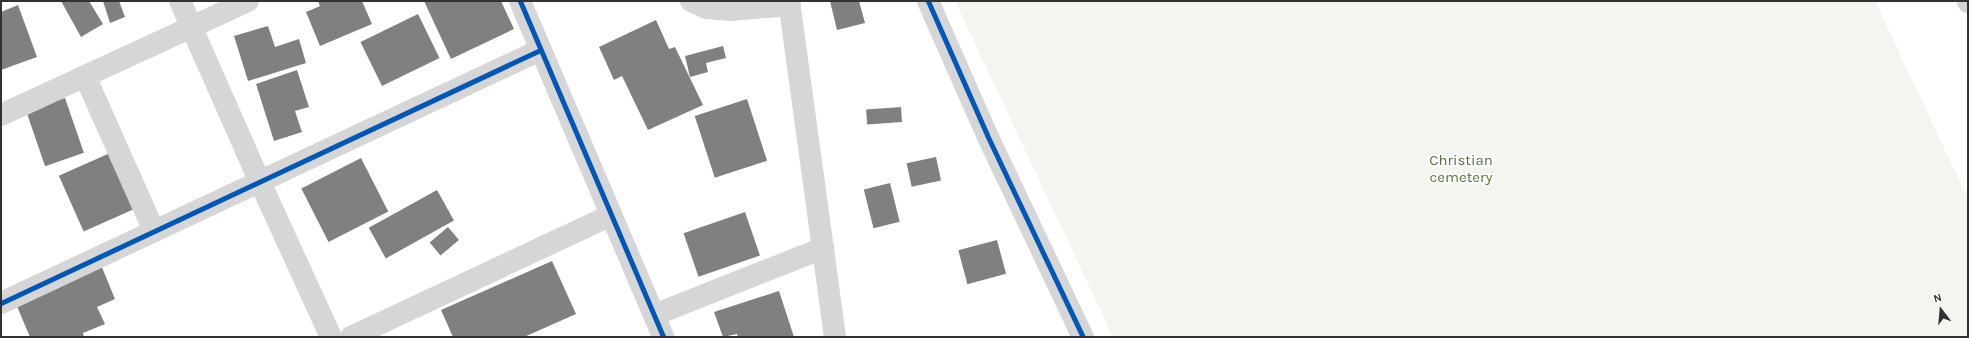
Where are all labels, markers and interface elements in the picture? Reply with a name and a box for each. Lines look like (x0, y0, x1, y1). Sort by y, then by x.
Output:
park label: Christian cemetery (1429, 151, 1493, 186)
north arrow (1921, 290, 1961, 330)
text: N (1932, 291, 1943, 305)

